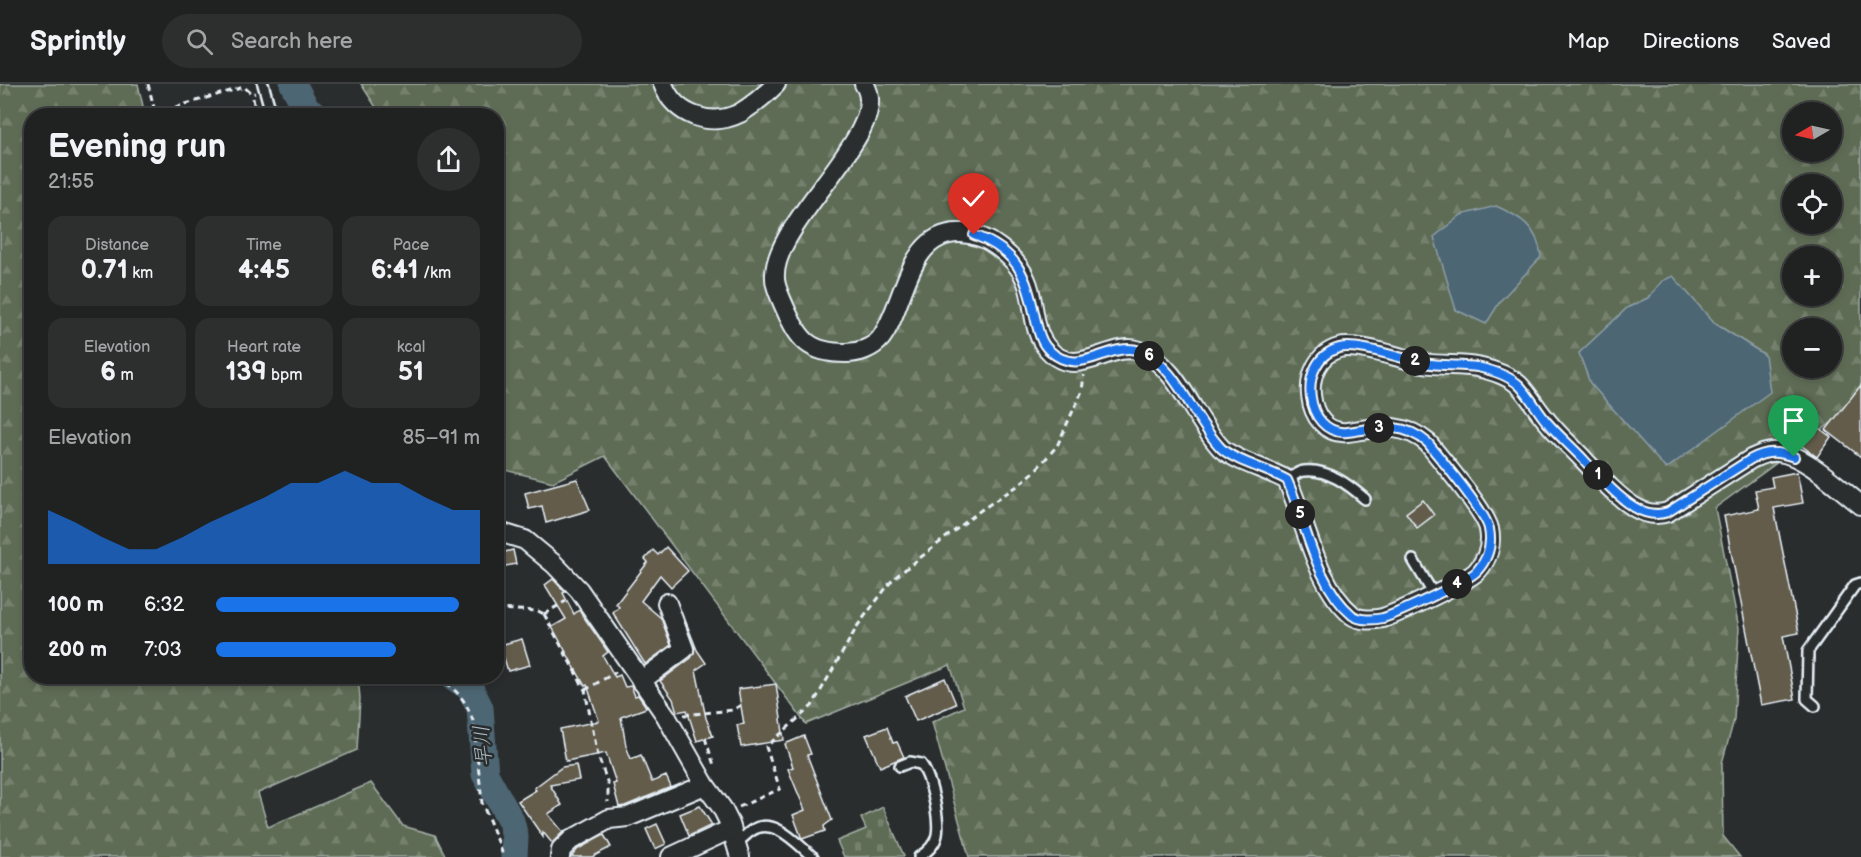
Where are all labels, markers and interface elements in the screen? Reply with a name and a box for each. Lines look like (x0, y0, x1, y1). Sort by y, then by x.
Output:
search box (162, 14, 582, 68)
text: Sprintly (30, 25, 126, 58)
icon: search (183, 25, 216, 58)
text: Search here (231, 28, 353, 55)
text: Map (1567, 29, 1610, 54)
text: Directions (1643, 29, 1739, 54)
text: Saved (1772, 29, 1831, 54)
north arrow (1782, 102, 1842, 162)
map controls (1782, 102, 1842, 378)
text: Evening run (48, 127, 226, 167)
button: share (417, 128, 480, 191)
text: 21:55 (48, 170, 94, 194)
pin (948, 173, 999, 235)
button: locate (1782, 174, 1842, 234)
icon: check (957, 182, 990, 215)
text: Distance (85, 236, 149, 255)
text: Time (246, 236, 282, 255)
text: Pace (393, 236, 429, 255)
button: + (1782, 246, 1842, 306)
text: 0.71 (81, 255, 128, 286)
text: 4:45 (238, 255, 290, 286)
text: 6:41 (371, 255, 419, 286)
text: km (128, 264, 153, 283)
text: /km (419, 264, 451, 283)
button: − (1782, 318, 1842, 378)
text: Elevation (84, 338, 150, 357)
text: Heart rate (227, 338, 301, 357)
text: kcal (397, 338, 425, 357)
pin: 6 (1134, 341, 1164, 371)
text: 6 (1144, 346, 1154, 365)
pin: 2 (1400, 346, 1430, 376)
text: 2 (1410, 351, 1420, 370)
text: 6 (100, 357, 116, 388)
text: 139 (225, 357, 267, 388)
text: 51 (398, 357, 424, 388)
text: m (116, 366, 134, 385)
text: bpm (267, 366, 303, 385)
pin (1768, 395, 1819, 457)
icon: arrive (1777, 404, 1810, 437)
pin: 3 (1364, 413, 1394, 443)
text: 3 (1374, 418, 1384, 437)
text: Elevation (48, 426, 131, 450)
text: 85–91 m (402, 426, 480, 450)
pin: 1 (1583, 460, 1613, 490)
text: 1 (1595, 465, 1601, 484)
pin: 5 (1285, 499, 1315, 529)
text: 5 (1295, 504, 1305, 523)
pin: 4 (1442, 569, 1472, 599)
text: 4 (1452, 574, 1462, 593)
text: 100 m (48, 593, 104, 617)
text: 6:32 (144, 593, 184, 617)
text: 200 m (48, 638, 107, 662)
text: 7:03 (144, 638, 182, 662)
water label: 早川 (469, 724, 497, 768)

